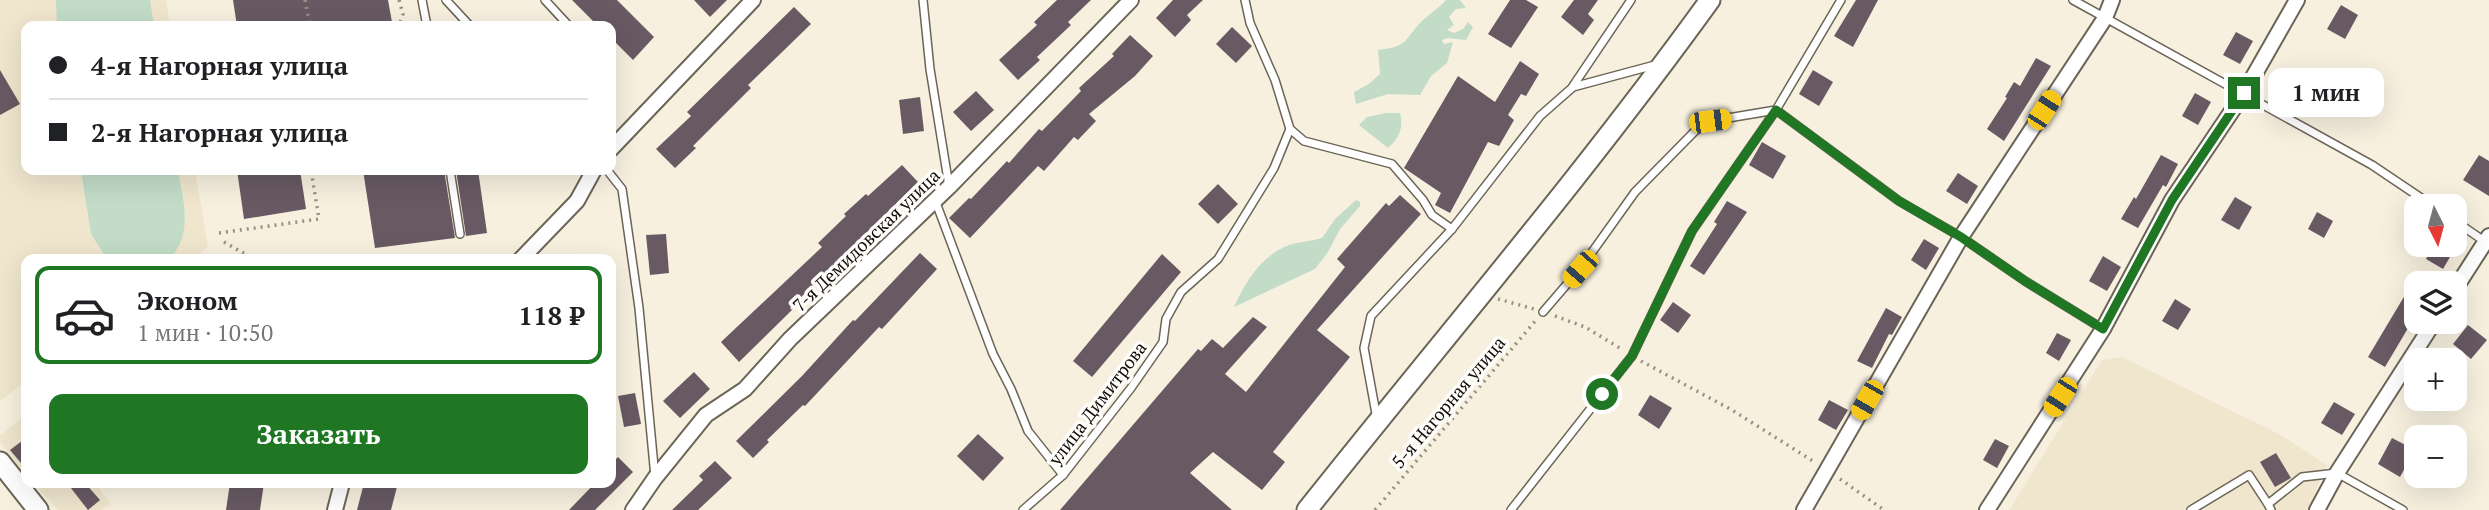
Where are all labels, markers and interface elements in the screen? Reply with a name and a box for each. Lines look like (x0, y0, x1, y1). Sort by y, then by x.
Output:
text: 4-я Нагорная улица (91, 48, 348, 82)
callout: 1 мин (2268, 68, 2384, 118)
route end (2228, 77, 2260, 109)
text: 1 мин (2292, 77, 2360, 108)
car (2024, 87, 2065, 133)
car (1688, 108, 1733, 134)
text: 2-я Нагорная улица (91, 115, 348, 149)
street label: 7-я Демидовская улица (787, 163, 945, 317)
north arrow (2404, 194, 2468, 257)
map controls (2404, 194, 2467, 488)
car (1559, 246, 1602, 292)
button: layers (2404, 271, 2467, 334)
text: Эконом (137, 283, 238, 317)
icon: car (53, 284, 116, 347)
text: 118 ₽ (518, 298, 584, 332)
text: 1 мин · 10:50 (137, 317, 273, 348)
street label: 5-я Нагорная улица (1386, 331, 1510, 473)
street label: улица Димитрова (1042, 336, 1151, 471)
button: + (2404, 348, 2467, 411)
car (2040, 374, 2081, 420)
car (1848, 377, 1887, 423)
route start (1586, 378, 1618, 410)
button: Заказать (49, 394, 588, 474)
button: − (2404, 425, 2467, 488)

